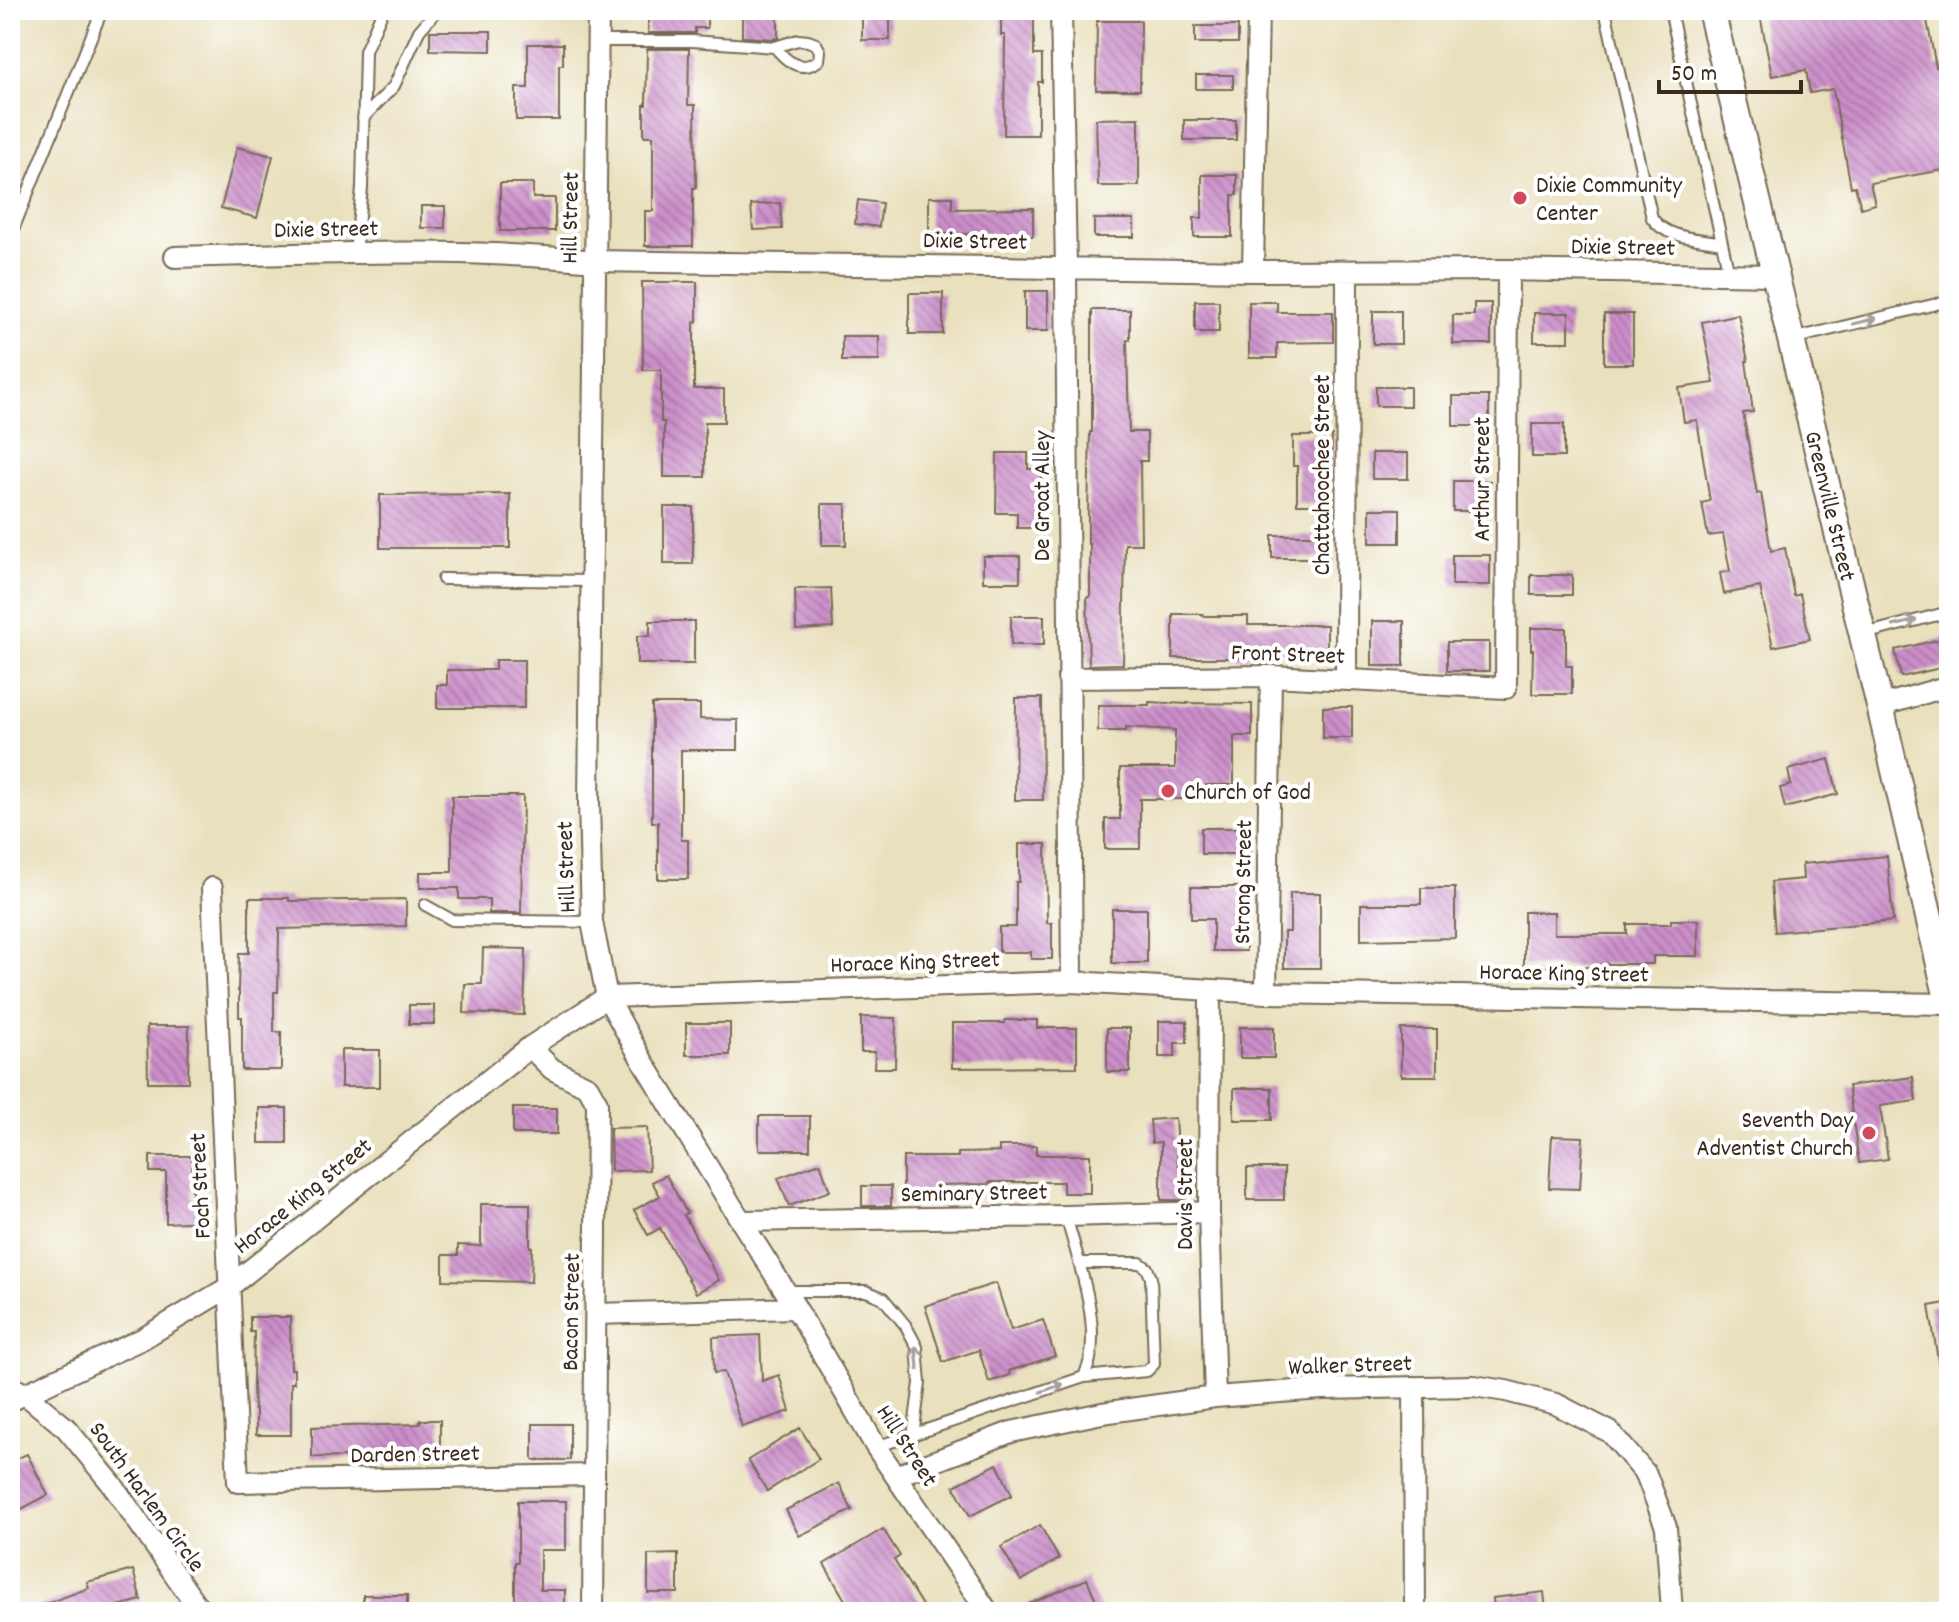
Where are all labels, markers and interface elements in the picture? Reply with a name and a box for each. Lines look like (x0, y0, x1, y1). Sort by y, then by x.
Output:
scale bar (1659, 44, 1801, 94)
text: 50 m (1671, 58, 1717, 92)
place label: Dixie Community Center (1536, 170, 1683, 232)
street label: Hill Street (554, 172, 590, 264)
marker: Dixie Community Center (1511, 189, 1529, 207)
street label: Dixie Street (274, 213, 379, 249)
street label: Dixie Street (922, 225, 1028, 261)
street label: Dixie Street (1570, 231, 1676, 267)
one-way arrow (1852, 313, 1878, 328)
street label: Chattahoochee Street (1307, 374, 1341, 576)
street label: Arthur Street (1467, 416, 1501, 541)
street label: Greenville Street (1794, 428, 1863, 585)
street label: De Groat Alley (1027, 429, 1061, 561)
one-way arrow (1892, 615, 1918, 630)
street label: Front Street (1230, 637, 1346, 675)
place label: Church of God (1184, 777, 1311, 811)
marker: Church of God (1159, 782, 1177, 800)
street label: Strong Street (1227, 819, 1263, 945)
street label: Hill Street (549, 820, 587, 913)
street label: Horace King Street (830, 944, 1001, 984)
street label: Horace King Street (1479, 957, 1649, 993)
place label: Seventh Day Adventist Church (1697, 1105, 1854, 1167)
marker: Seventh Day Adventist Church (1860, 1124, 1878, 1142)
street label: Horace King Street (227, 1131, 381, 1264)
street label: Foch Street (182, 1132, 222, 1240)
street label: Davis Street (1170, 1138, 1204, 1250)
street label: Seminary Street (900, 1177, 1048, 1213)
street label: Bacon Street (555, 1253, 591, 1371)
one-way arrow (910, 1345, 925, 1372)
street label: Walker Street (1288, 1348, 1413, 1386)
one-way arrow (1040, 1379, 1065, 1394)
street label: Hill Street (866, 1399, 945, 1495)
street label: South Harlem Circle (79, 1415, 212, 1580)
street label: Darden Street (350, 1438, 480, 1474)

